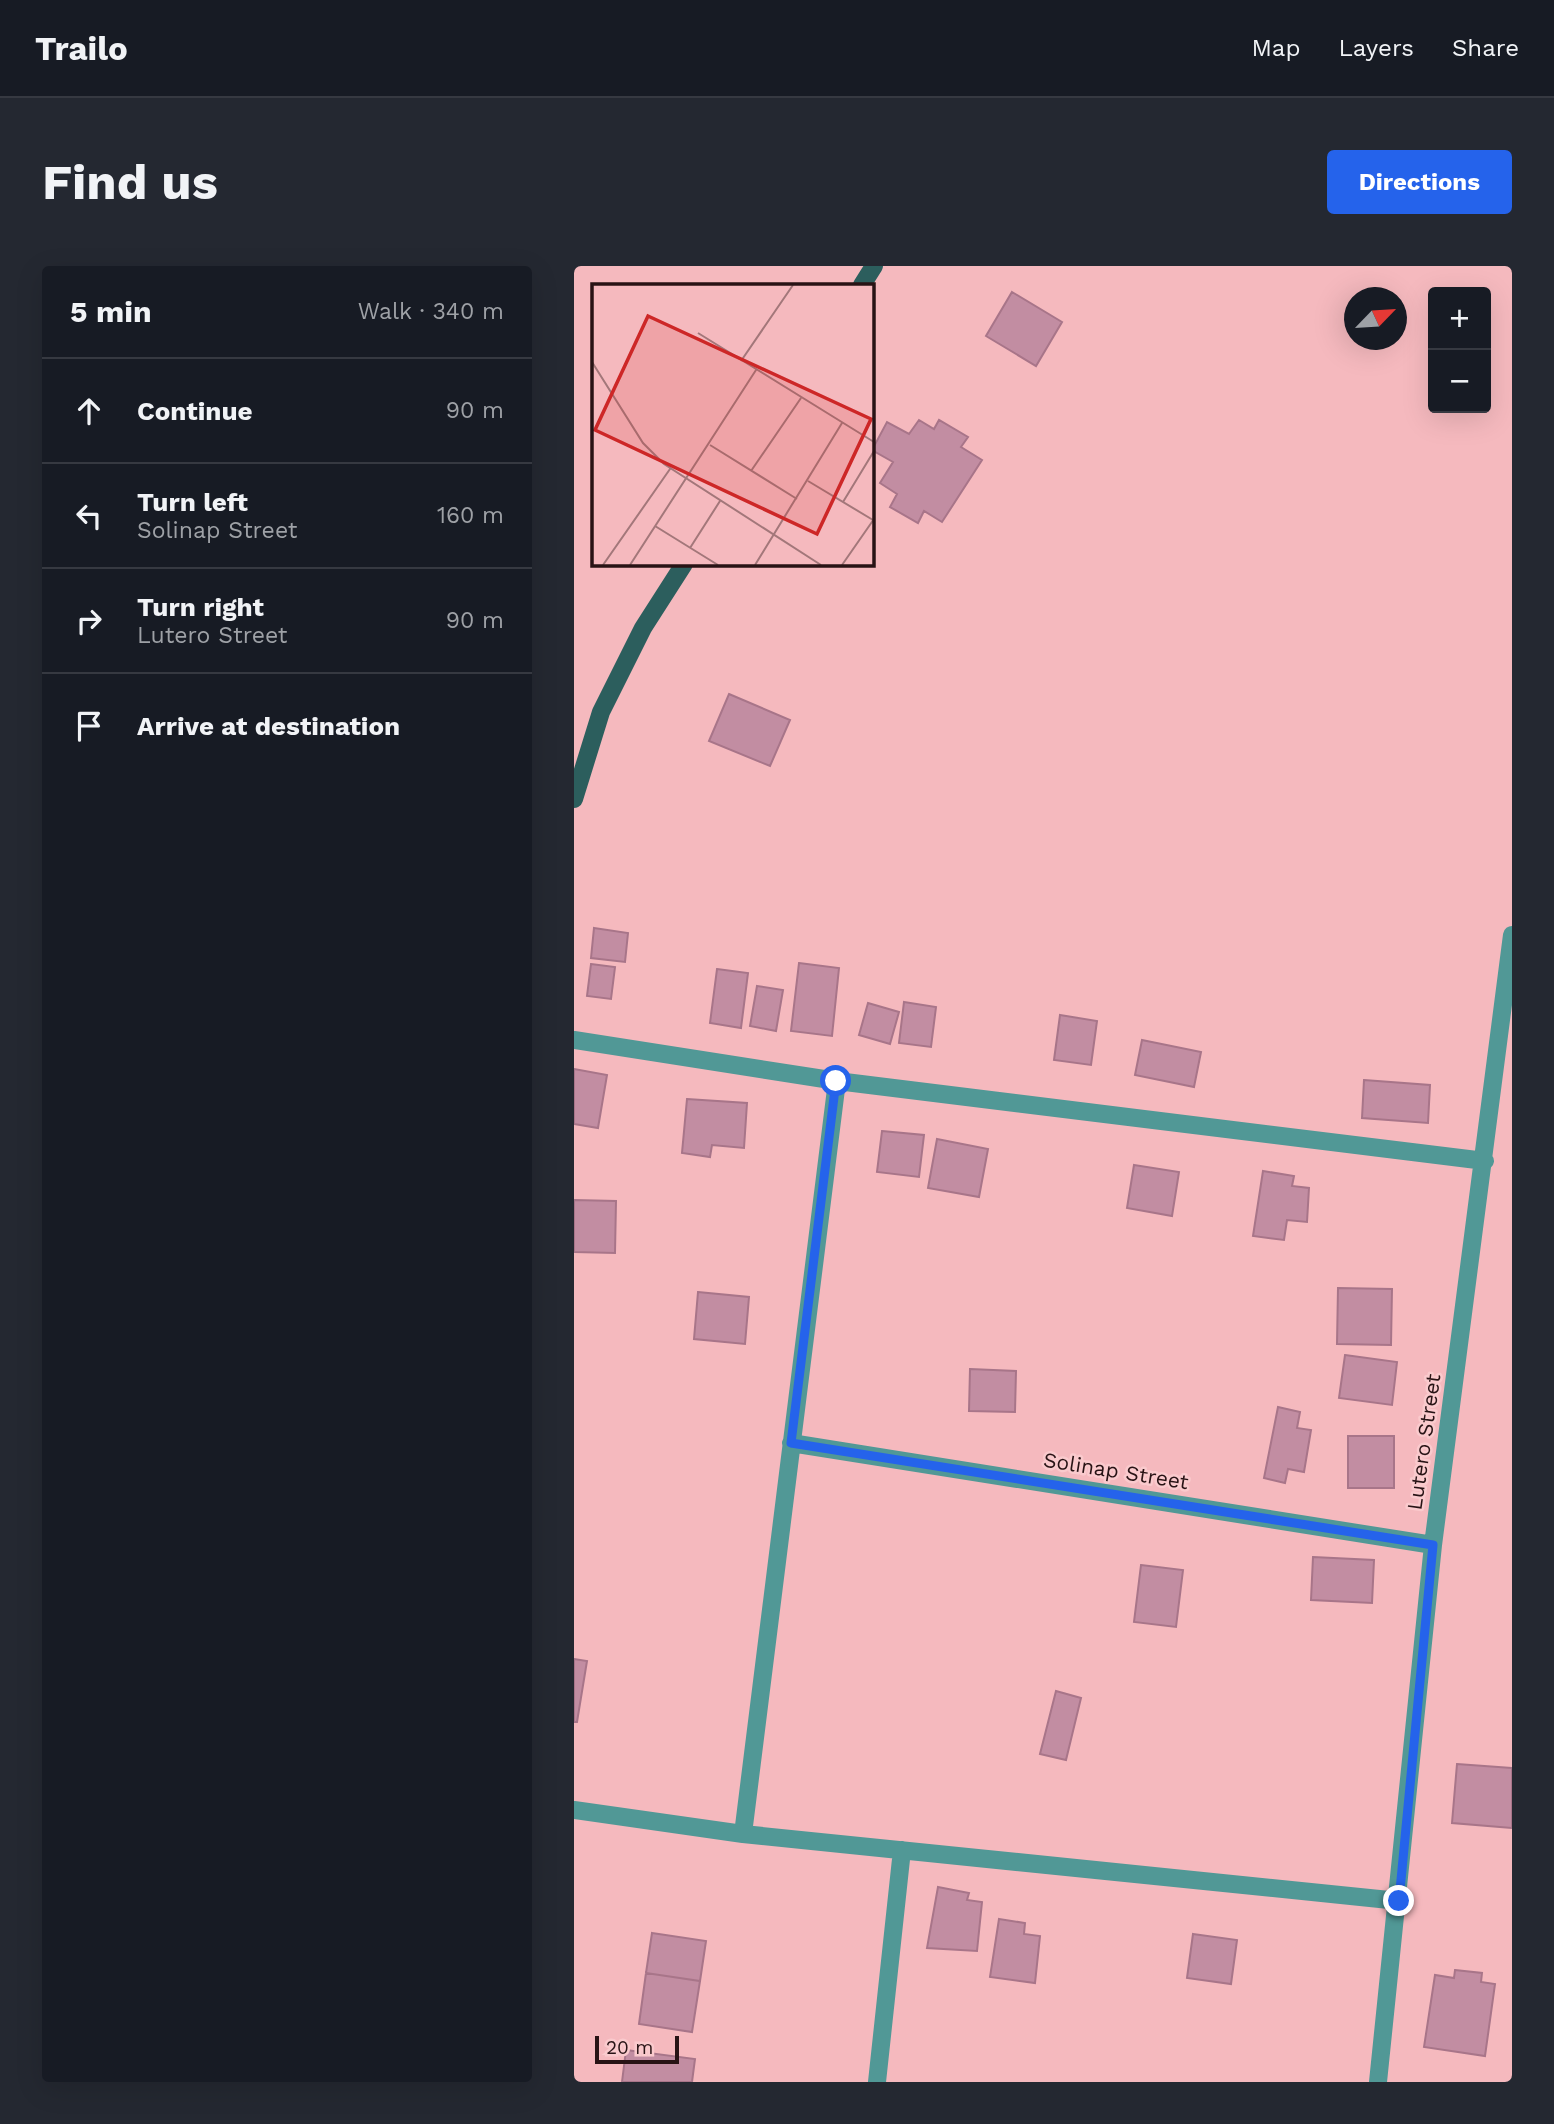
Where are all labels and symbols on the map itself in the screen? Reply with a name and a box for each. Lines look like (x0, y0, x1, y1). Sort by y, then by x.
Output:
inset map (592, 284, 873, 565)
north arrow (1344, 287, 1407, 350)
route start (820, 1065, 851, 1096)
street label: Lutero Street (1402, 1372, 1445, 1512)
street label: Solinap Street (1042, 1447, 1191, 1494)
route end (1383, 1885, 1414, 1916)
scale bar (595, 2033, 679, 2065)

